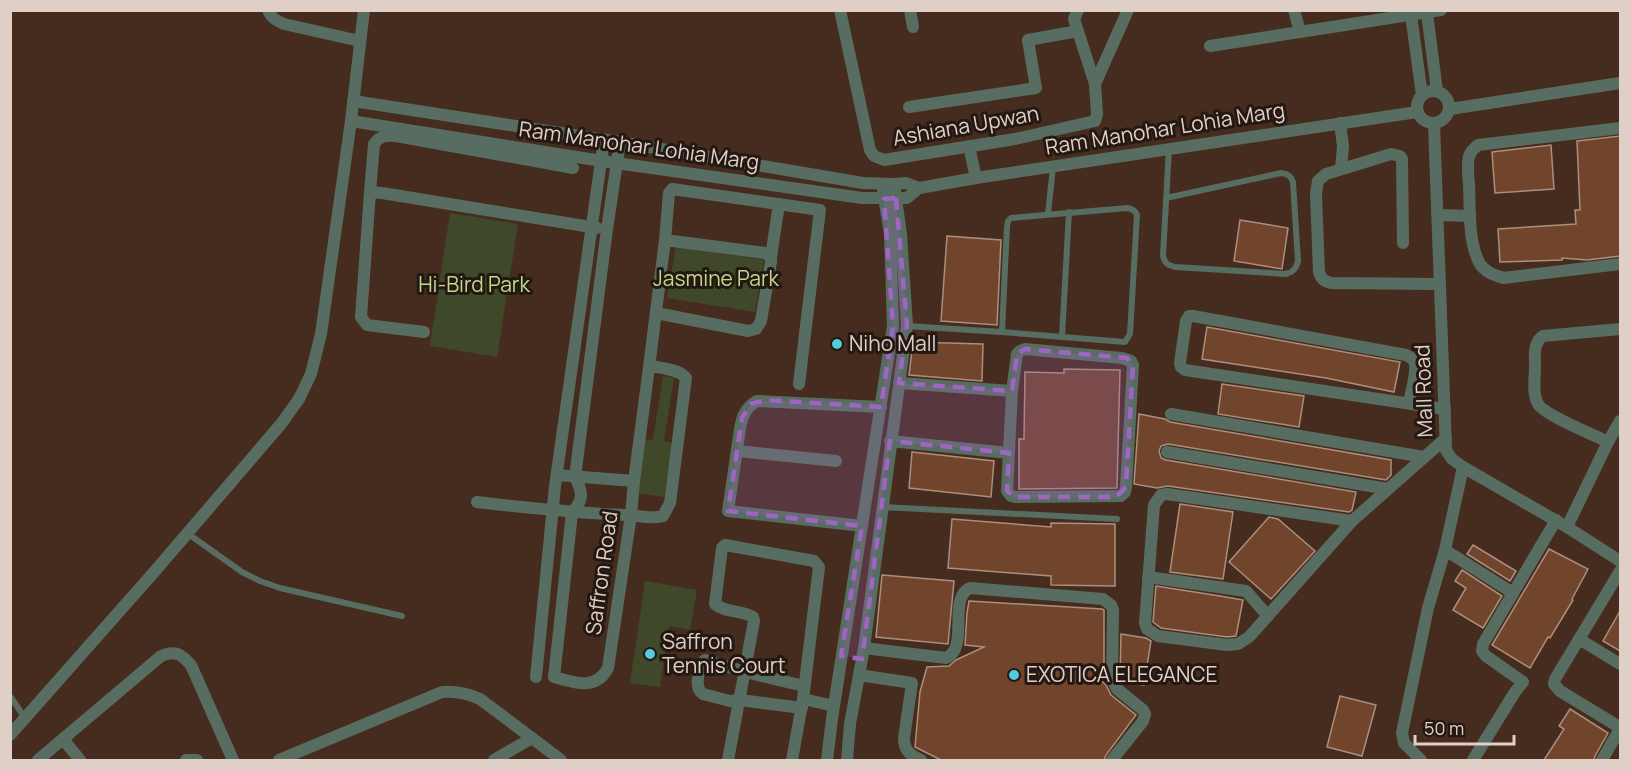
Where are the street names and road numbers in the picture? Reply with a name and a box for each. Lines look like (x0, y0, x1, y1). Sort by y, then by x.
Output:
street label: Ram Manohar Lohia Marg (1043, 95, 1287, 161)
street label: Ashiana Upwan (890, 98, 1041, 152)
street label: Ram Manohar Lohia Marg (517, 114, 761, 176)
street label: Mall Road (1407, 344, 1439, 438)
street label: Saffron Road (578, 509, 624, 637)

